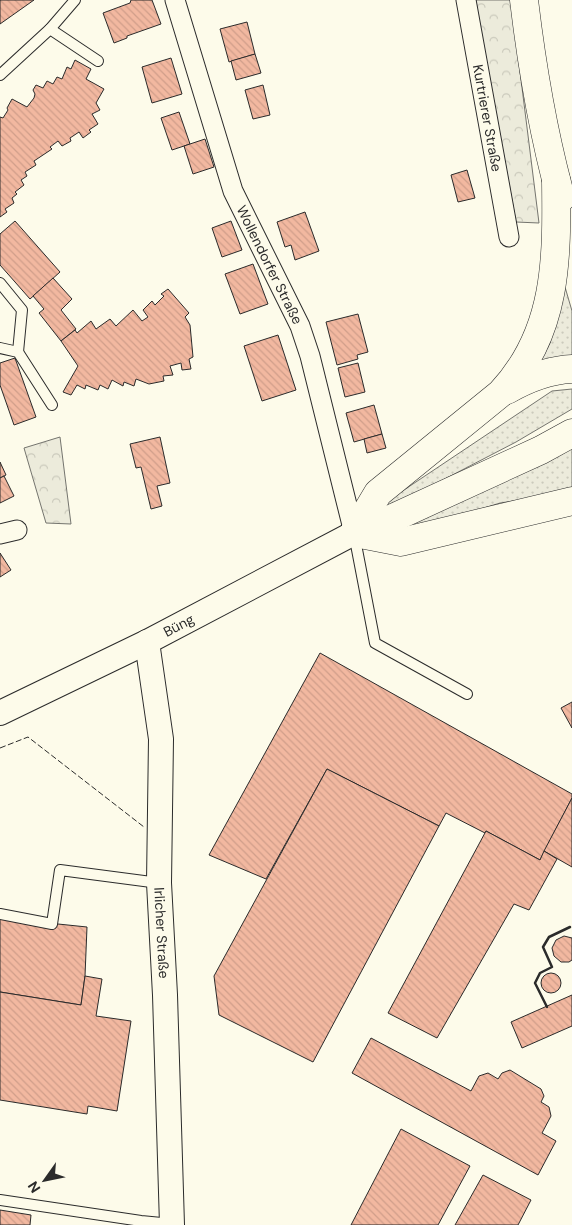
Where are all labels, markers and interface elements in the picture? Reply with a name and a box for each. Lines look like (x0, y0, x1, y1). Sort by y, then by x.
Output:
street label: Kurtrierer Straße (469, 63, 506, 173)
street label: Wollendorfer Straße (233, 202, 307, 327)
street label: Büng (160, 610, 197, 641)
street label: Irlicher Straße (150, 887, 173, 979)
north arrow (20, 1155, 70, 1205)
text: N (24, 1178, 44, 1196)

